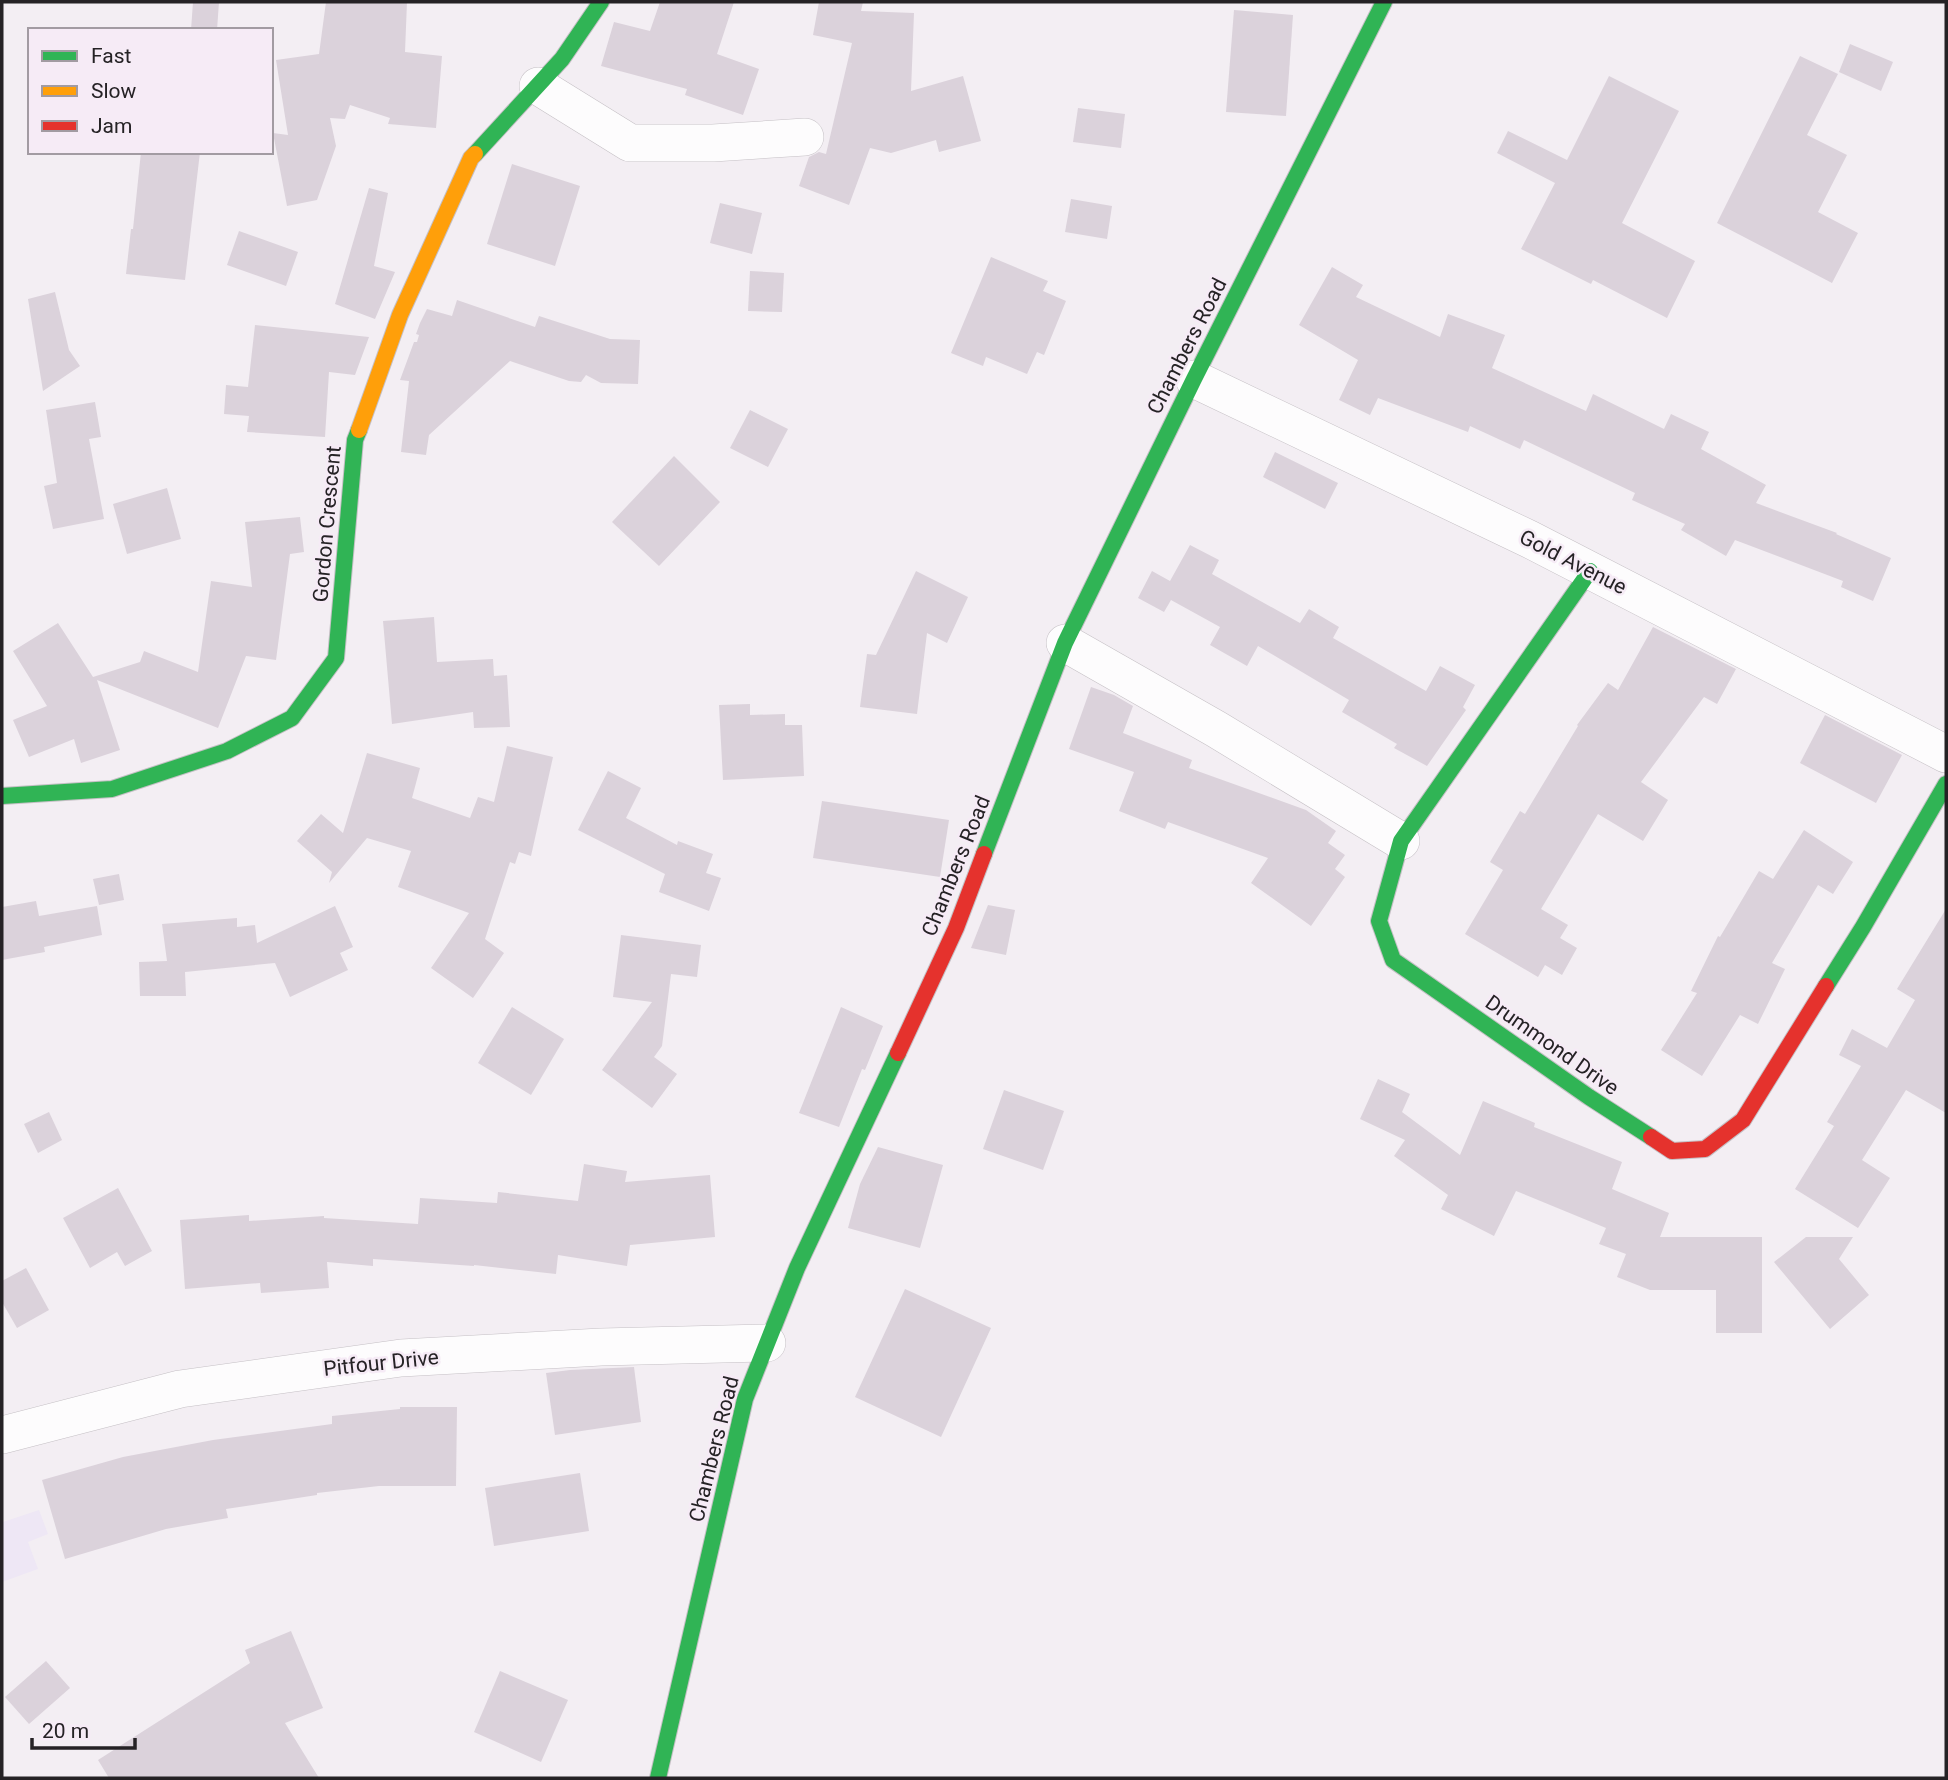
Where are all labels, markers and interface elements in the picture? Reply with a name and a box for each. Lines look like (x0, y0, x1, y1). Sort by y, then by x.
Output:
legend (28, 28, 273, 154)
text: Fast (91, 44, 132, 68)
text: Slow (91, 79, 137, 103)
text: Jam (91, 114, 132, 138)
street label: Chambers Road (1142, 274, 1232, 418)
street label: Gordon Crescent (308, 445, 346, 603)
street label: Gold Avenue (1515, 525, 1631, 599)
street label: Chambers Road (917, 792, 995, 940)
street label: Drummond Drive (1481, 990, 1623, 1100)
street label: Pitfour Drive (322, 1345, 440, 1381)
street label: Chambers Road (684, 1374, 744, 1524)
scale bar (32, 1706, 135, 1750)
text: 20 m (42, 1719, 89, 1743)

